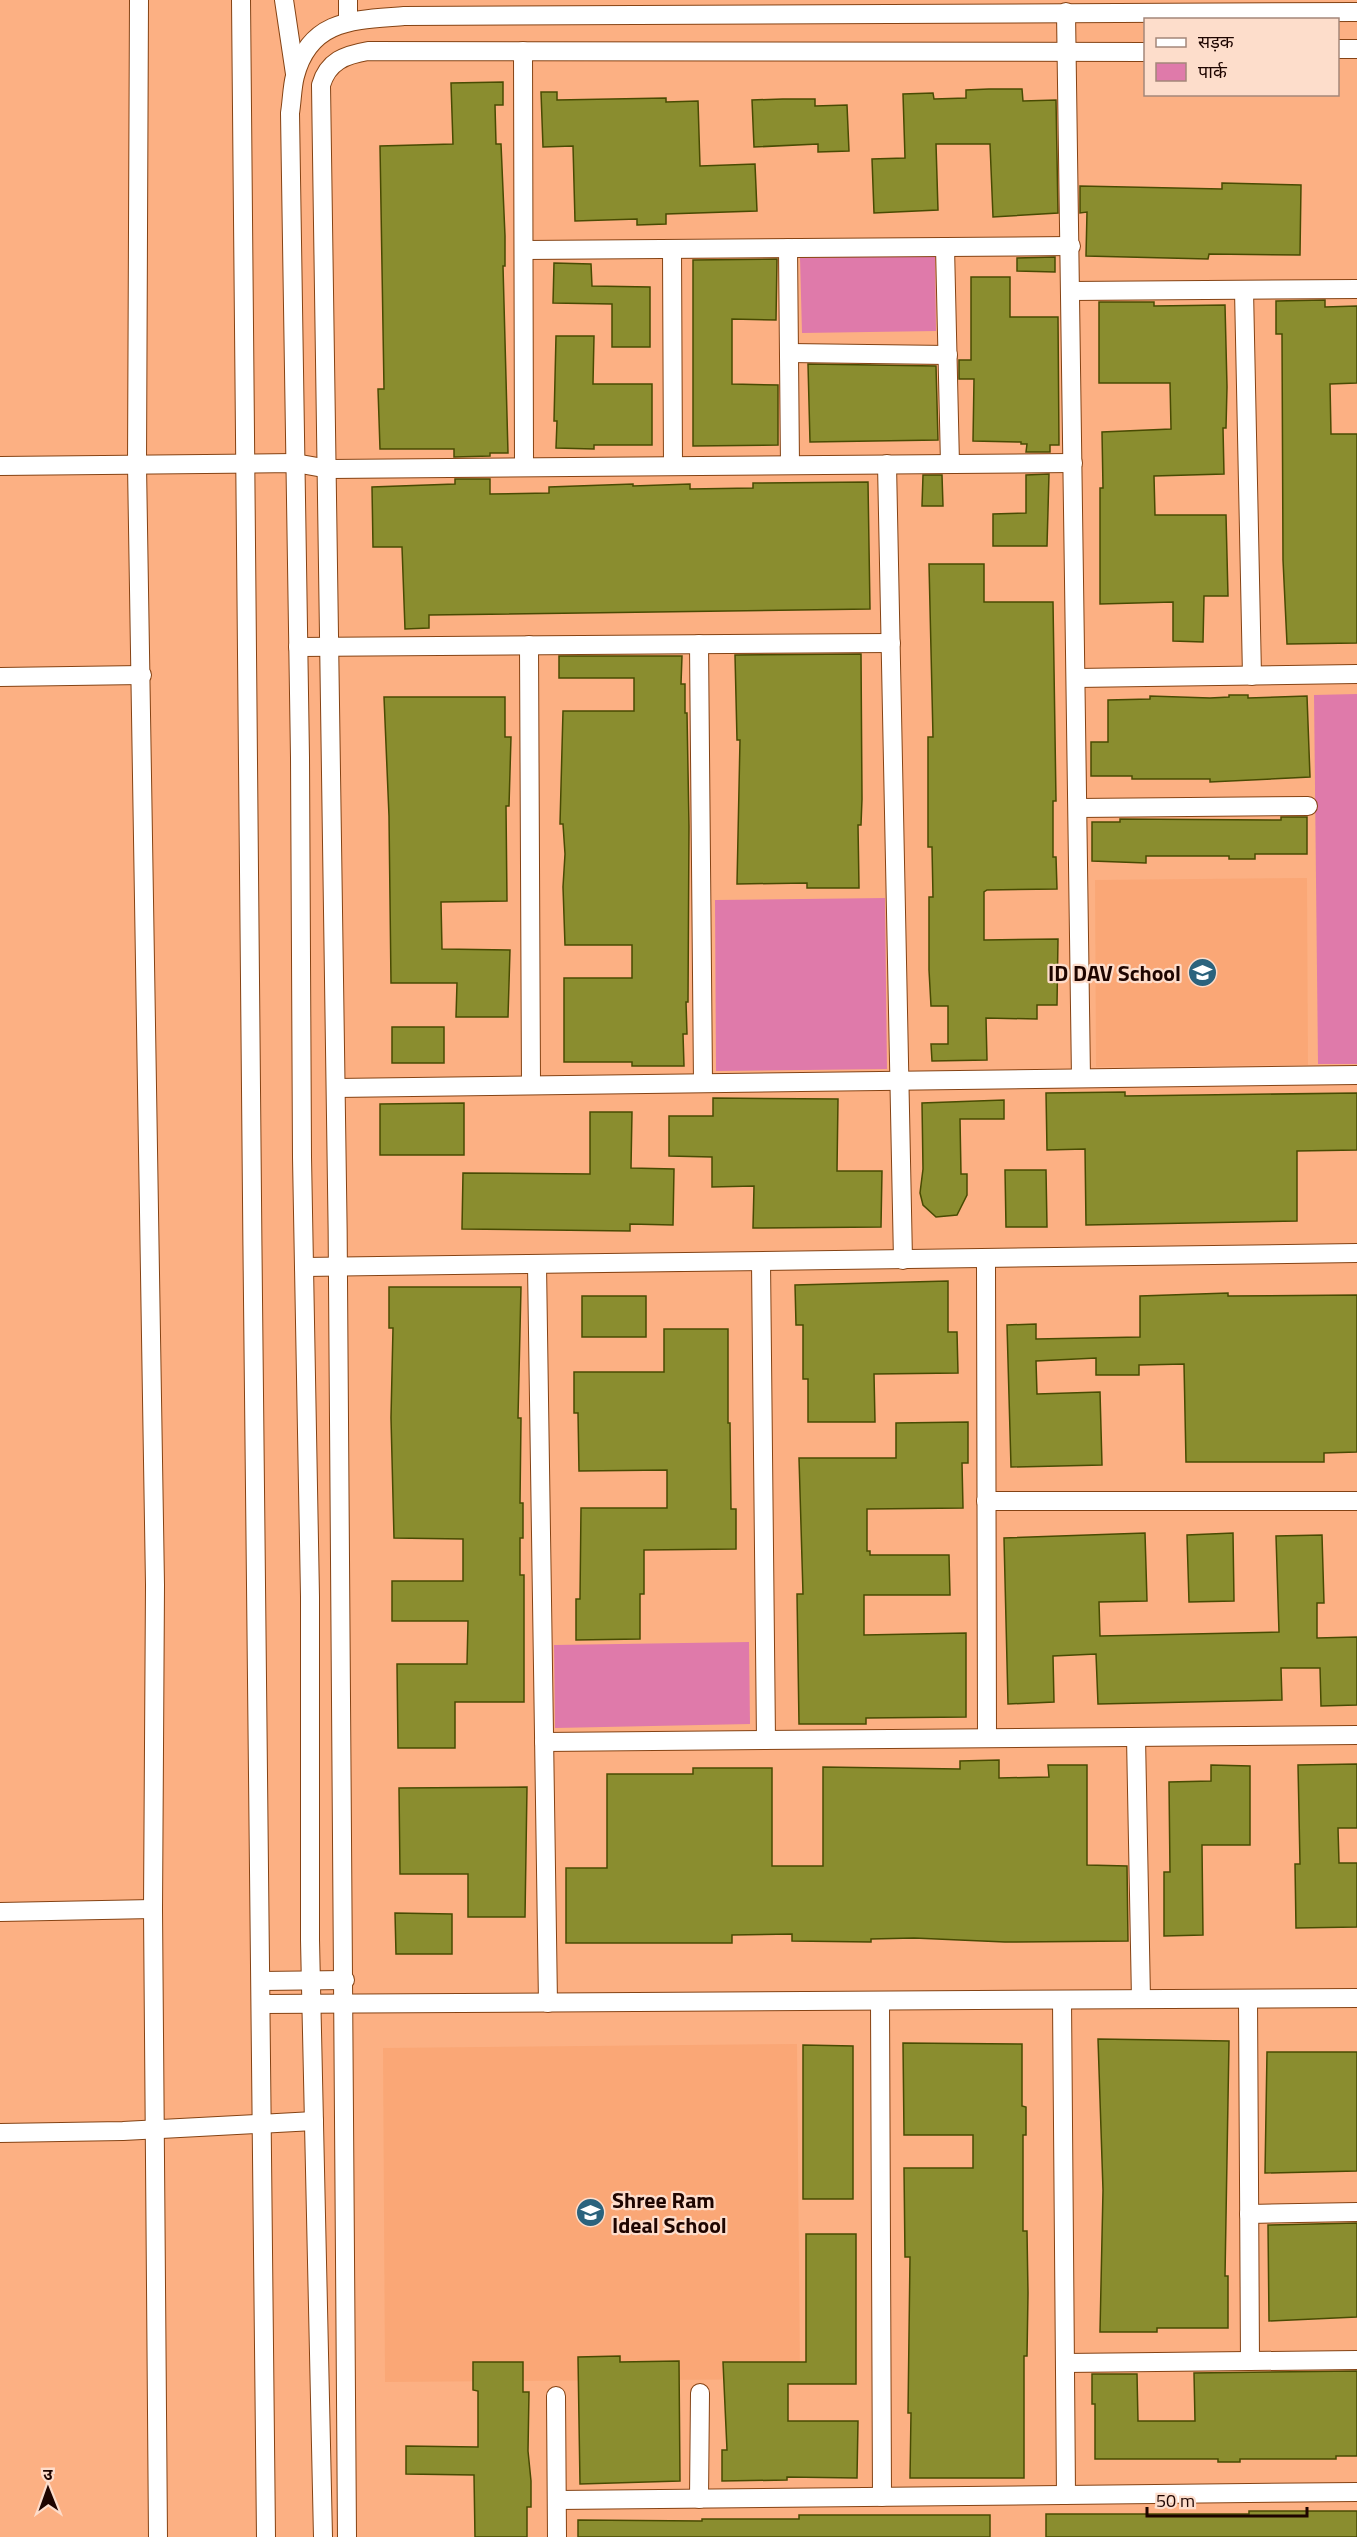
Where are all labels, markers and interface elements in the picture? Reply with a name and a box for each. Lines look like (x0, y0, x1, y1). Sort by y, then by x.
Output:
legend (1144, 18, 1339, 96)
text: सड़क (1198, 28, 1235, 55)
text: पार्क (1198, 58, 1228, 85)
place label: ID DAV School (1048, 956, 1181, 990)
school or university icon: ID DAV School (1186, 957, 1218, 989)
place label: Shree Ram Ideal School (612, 2183, 727, 2242)
school or university icon: Shree Ram Ideal School (575, 2197, 607, 2229)
north arrow (18, 2459, 78, 2519)
text: उ (43, 2462, 53, 2486)
scale bar (1147, 2480, 1308, 2518)
text: 50 m (1156, 2487, 1195, 2514)

